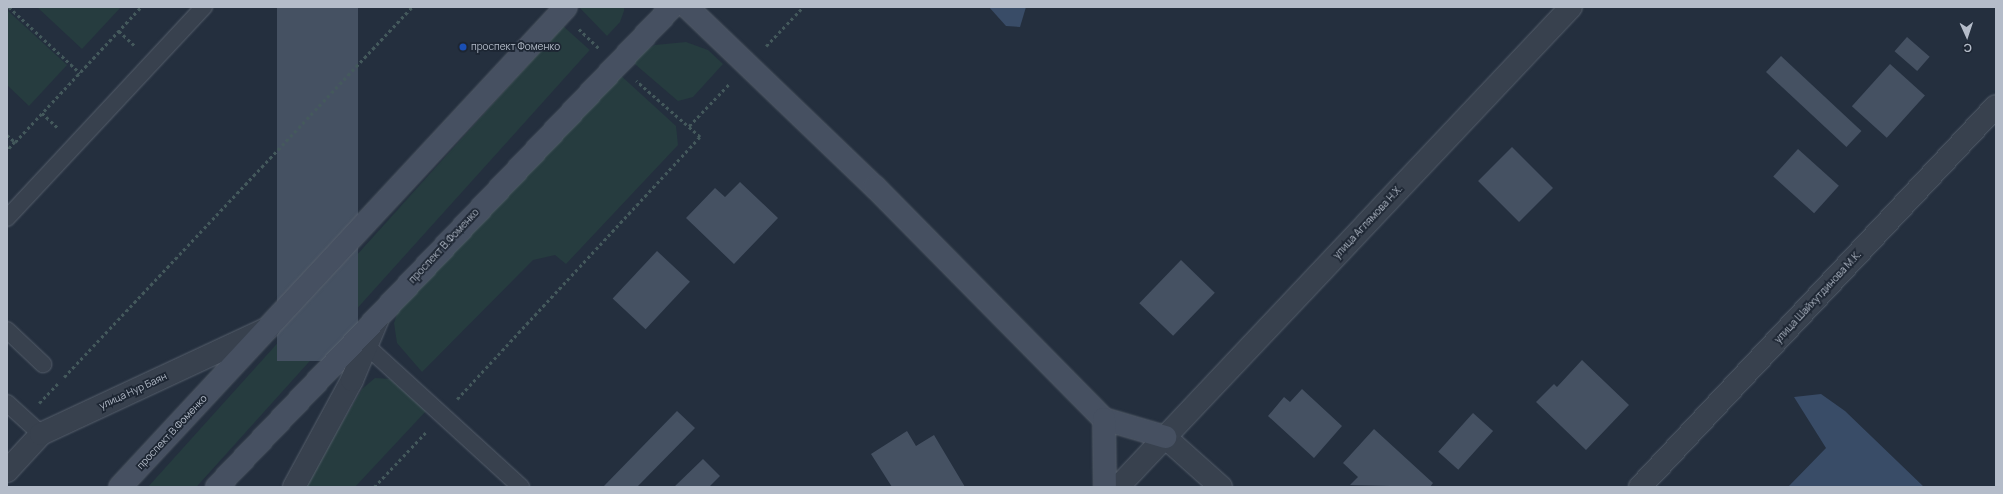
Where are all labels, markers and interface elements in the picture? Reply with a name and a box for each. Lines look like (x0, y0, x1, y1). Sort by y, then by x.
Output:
north arrow (1947, 16, 1987, 56)
place label: проспект Фоменко (471, 41, 560, 53)
text: С (1963, 41, 1972, 56)
marker: проспект Фоменко (458, 42, 468, 52)
street label: улица Аглямова Н.Х. (1331, 183, 1405, 261)
street label: проспект В.Фоменко (406, 206, 482, 286)
street label: улица Шайхутдинова М.К. (1772, 248, 1864, 346)
street label: улица Нур Баян (97, 370, 169, 412)
street label: проспект В.Фоменко (134, 392, 210, 472)

